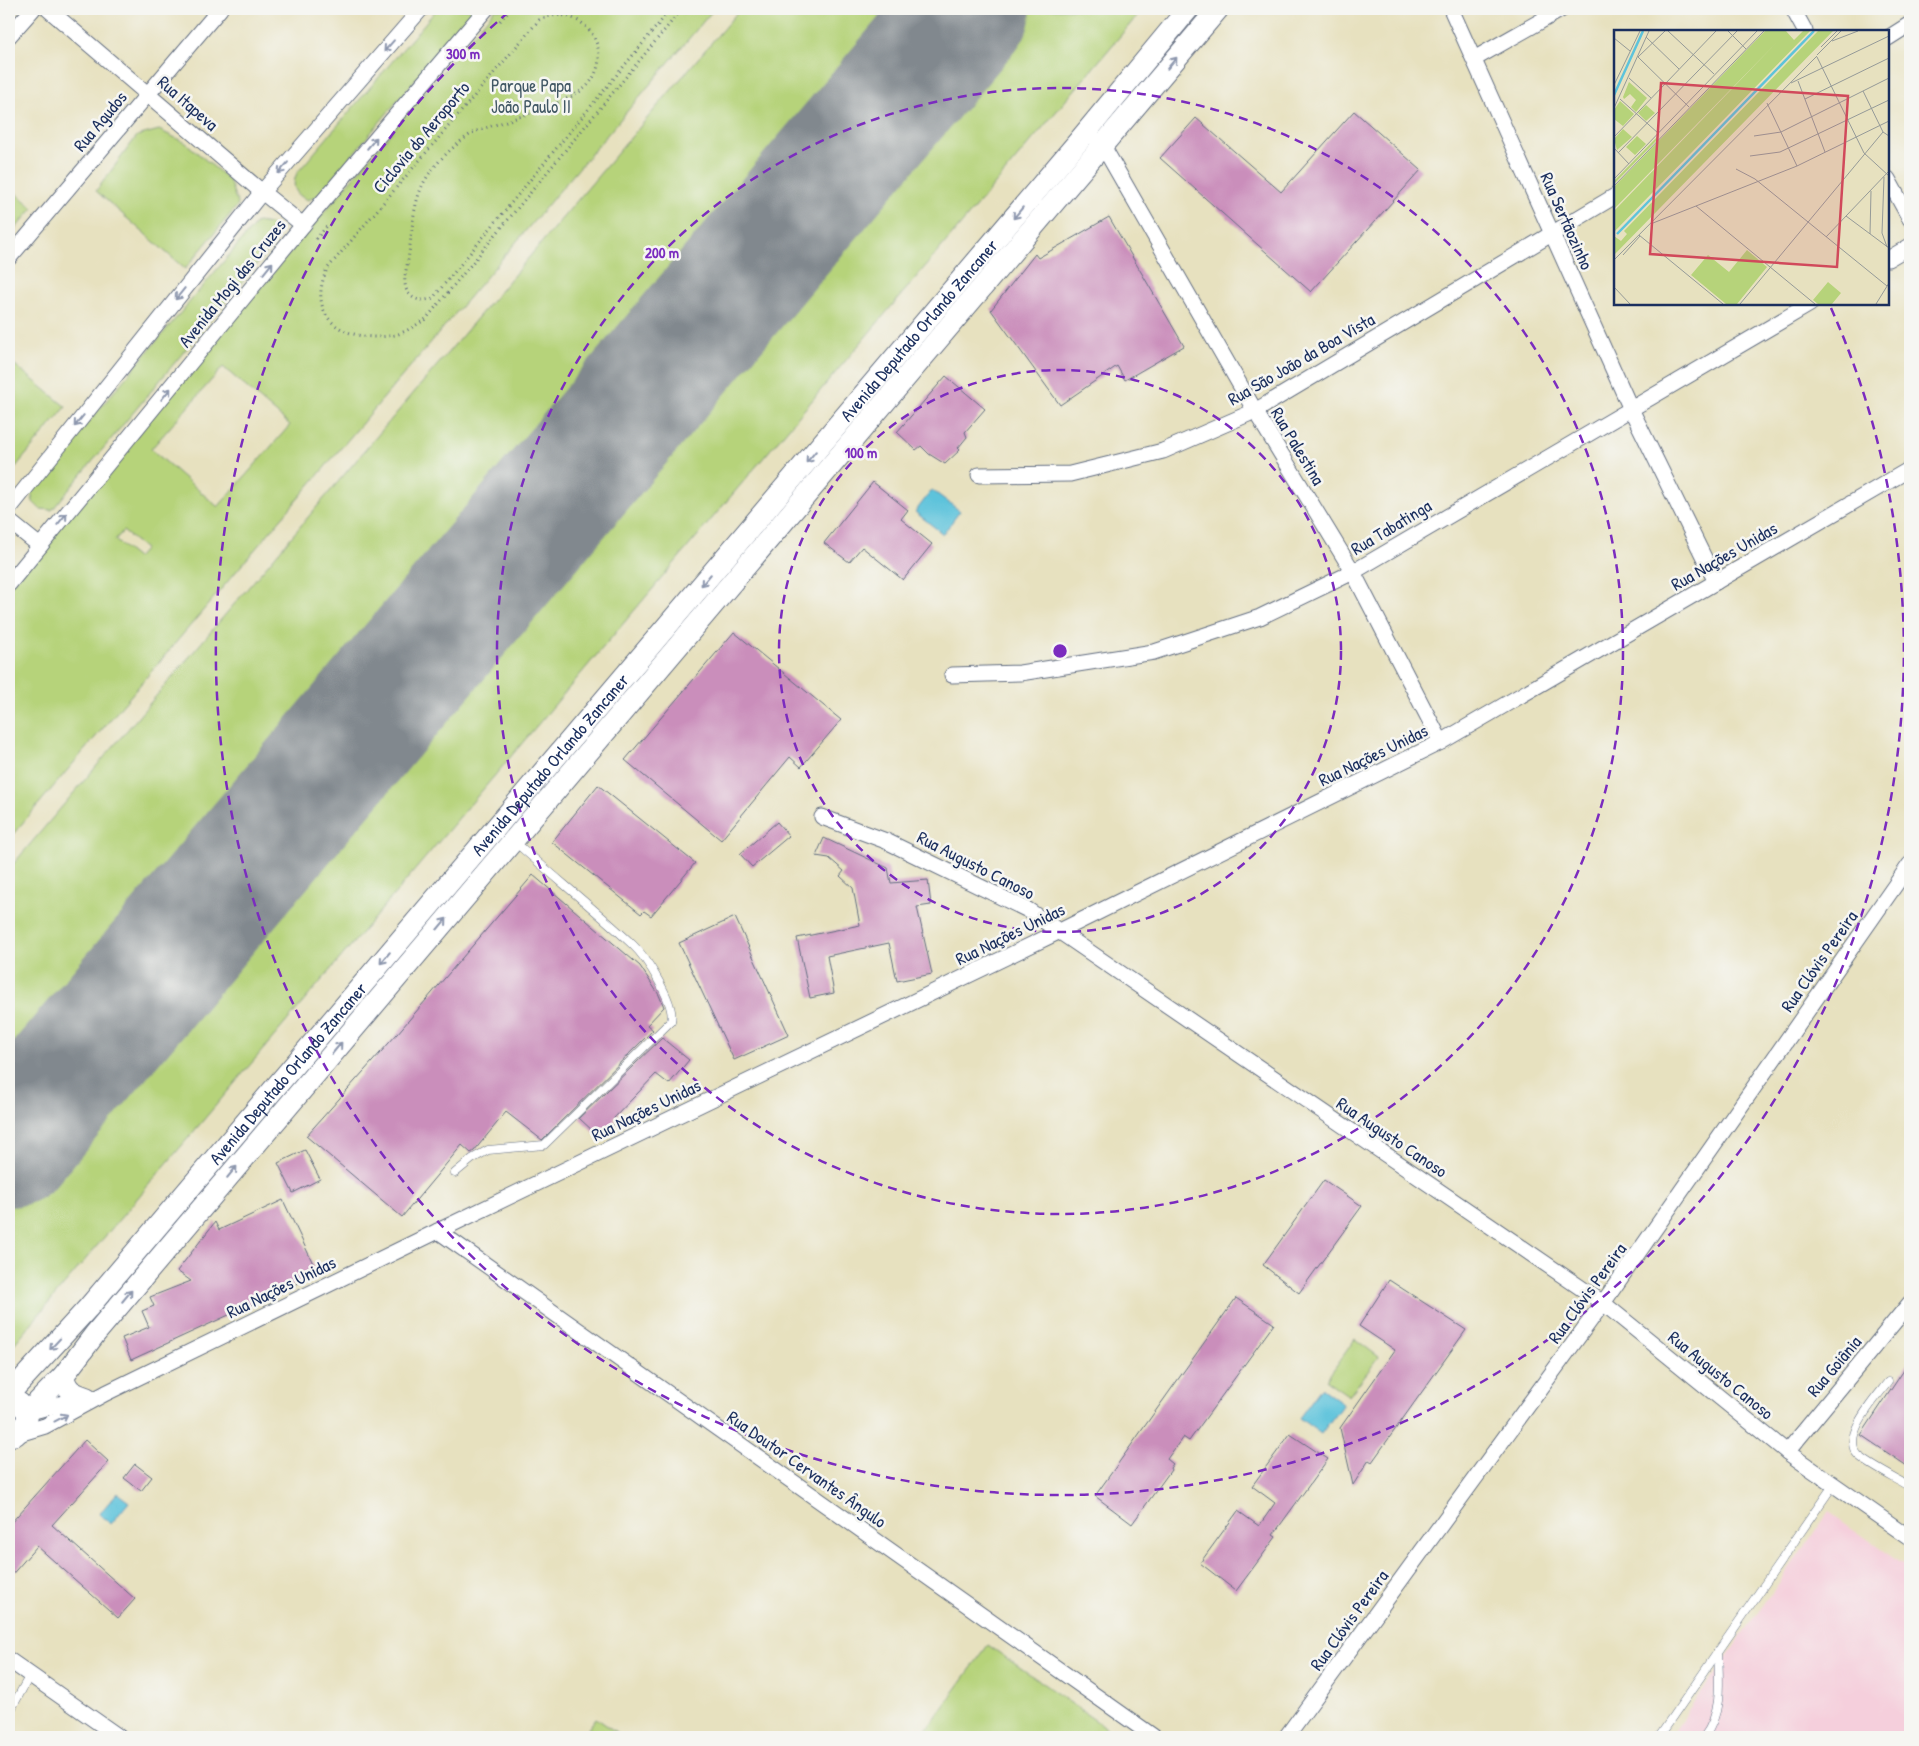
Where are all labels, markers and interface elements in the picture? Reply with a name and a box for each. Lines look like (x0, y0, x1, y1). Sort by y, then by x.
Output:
inset map (1614, 30, 1889, 305)
one-way arrow (384, 39, 395, 52)
text: 300 m (446, 43, 480, 64)
one-way arrow (1166, 57, 1177, 70)
street label: Rua Itapeva (152, 70, 224, 136)
park label: Parque Papa João Paulo II (491, 73, 571, 119)
street label: Ciclovia do Aeroporto (367, 76, 475, 198)
street label: Rua Agudos (67, 85, 133, 157)
one-way arrow (367, 137, 378, 150)
one-way arrow (277, 162, 288, 175)
street label: Rua Sertãozinho (1534, 168, 1600, 274)
one-way arrow (1012, 206, 1023, 219)
street label: Avenida Mogi das Cruzes (172, 213, 292, 353)
street label: Avenida Deputado Orlando Zancaner (834, 233, 1003, 426)
text: 200 m (645, 242, 679, 263)
one-way arrow (263, 262, 274, 275)
one-way arrow (175, 287, 186, 300)
street label: Rua São João da Boa Vista (1223, 307, 1379, 411)
one-way arrow (160, 388, 171, 401)
street label: Rua Palestina (1265, 402, 1331, 490)
one-way arrow (73, 414, 84, 427)
text: 100 m (845, 442, 877, 463)
one-way arrow (805, 450, 816, 463)
street label: Rua Tabatinga (1346, 493, 1436, 561)
one-way arrow (57, 513, 68, 526)
street label: Rua Nações Unidas (1666, 515, 1782, 597)
one-way arrow (700, 574, 711, 587)
centre of rings (1051, 642, 1069, 660)
street label: Avenida Deputado Orlando Zancaner (465, 668, 634, 861)
street label: Rua Nações Unidas (1314, 718, 1432, 792)
street label: Rua Augusto Canoso (913, 825, 1039, 905)
street label: Rua Nações Unidas (951, 897, 1069, 971)
street label: Rua Clóvis Pereira (1775, 905, 1863, 1017)
one-way arrow (436, 918, 447, 931)
one-way arrow (380, 951, 391, 964)
street label: Avenida Deputado Orlando Zancaner (203, 976, 372, 1170)
one-way arrow (331, 1042, 342, 1055)
street label: Rua Nações Unidas (587, 1073, 705, 1147)
street label: Rua Augusto Canoso (1332, 1091, 1452, 1183)
one-way arrow (226, 1166, 237, 1179)
street label: Rua Clóvis Pereira (1542, 1238, 1632, 1348)
street label: Rua Nações Unidas (222, 1250, 340, 1324)
one-way arrow (121, 1290, 132, 1303)
street label: Rua Augusto Canoso (1663, 1325, 1779, 1425)
street label: Rua Goiânia (1801, 1330, 1867, 1402)
one-way arrow (49, 1338, 61, 1351)
street label: Rua Doutor Cervantes Ângulo (722, 1405, 892, 1533)
one-way arrow (53, 1412, 67, 1422)
street label: Rua Clóvis Pereira (1304, 1565, 1394, 1675)

